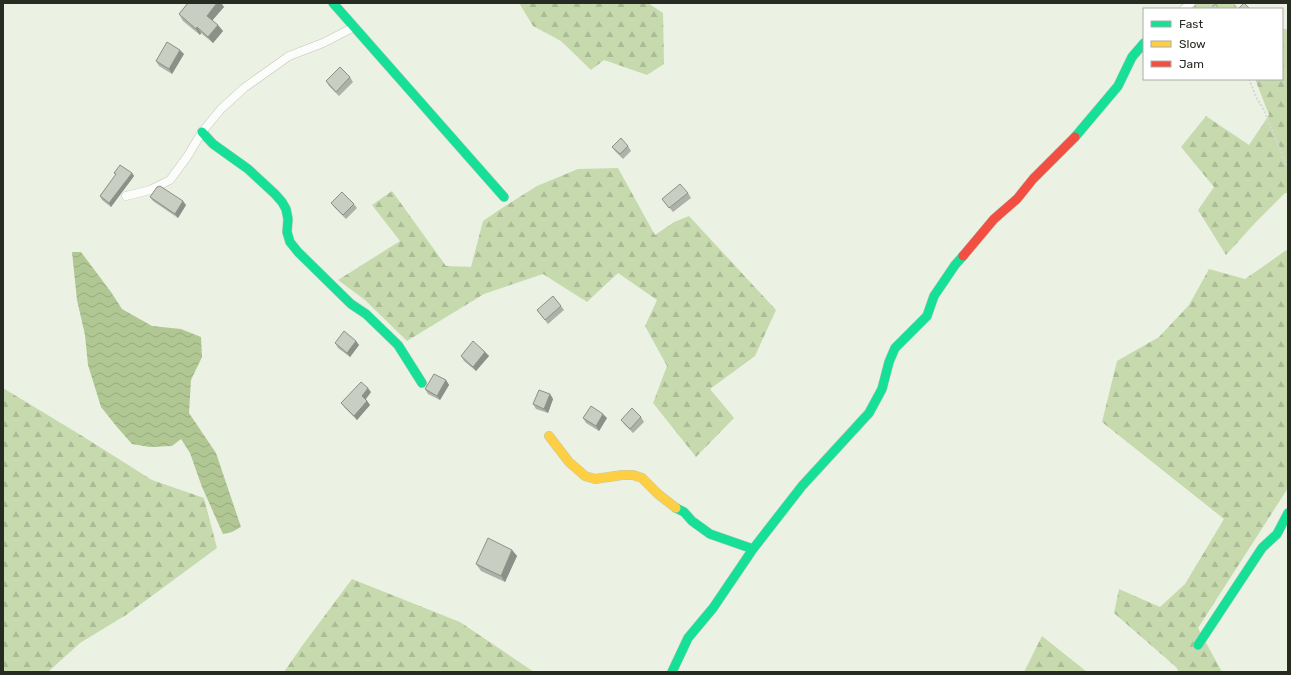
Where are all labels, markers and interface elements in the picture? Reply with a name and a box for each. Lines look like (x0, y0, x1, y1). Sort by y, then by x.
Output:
legend (1143, 8, 1283, 80)
text: Fast (1179, 17, 1203, 31)
text: Slow (1179, 37, 1206, 51)
text: Jam (1179, 57, 1204, 71)

